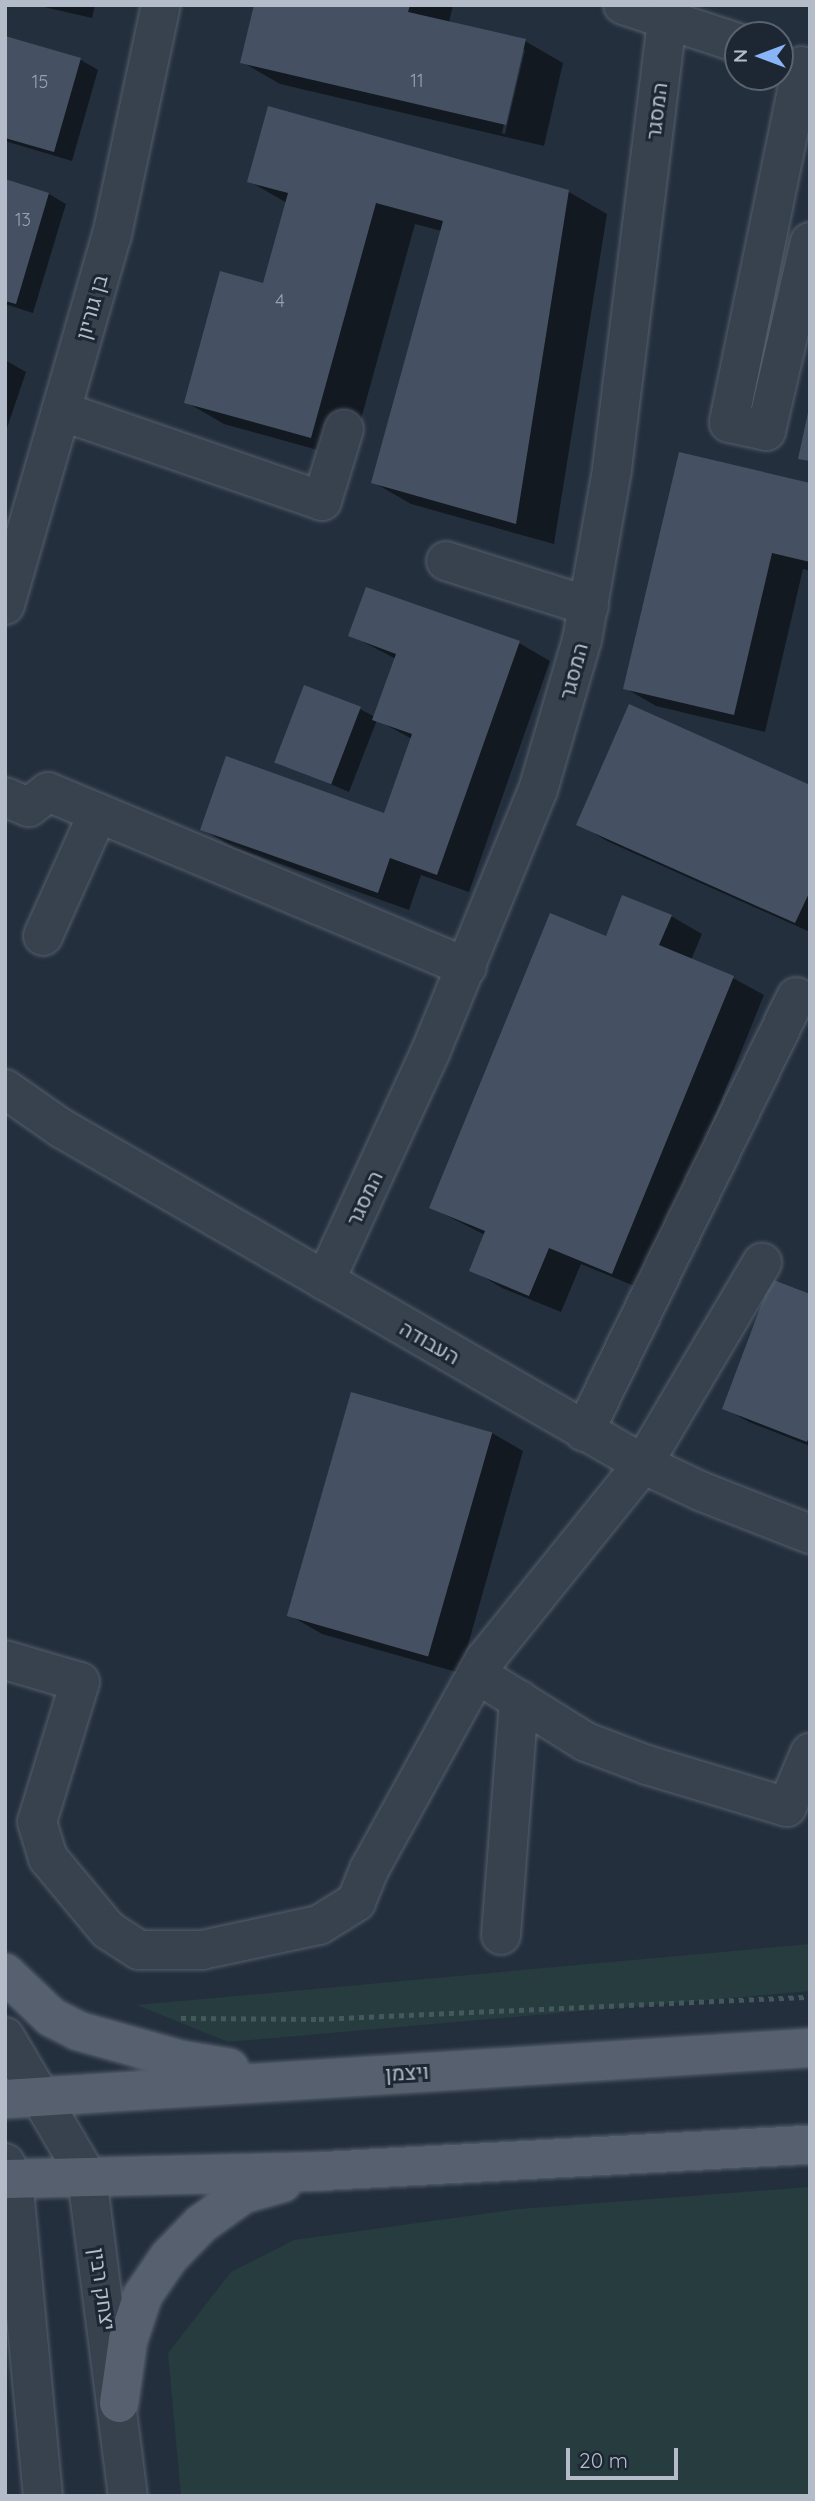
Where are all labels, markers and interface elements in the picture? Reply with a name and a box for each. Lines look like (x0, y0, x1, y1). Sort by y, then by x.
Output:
north arrow (724, 21, 794, 91)
text: N (728, 49, 752, 63)
house number: 11 (410, 70, 424, 92)
house number: 15 (32, 71, 48, 93)
street label: המסגר (640, 81, 672, 141)
house number: 13 (15, 209, 31, 231)
street label: בן גוריון (70, 272, 112, 342)
house number: 4 (275, 290, 285, 312)
street label: המסגר (553, 640, 593, 702)
street label: המסגר (340, 1167, 388, 1229)
street label: העבודה (396, 1315, 464, 1369)
street label: ויצמן (385, 2058, 429, 2086)
street label: יצחק רבין (85, 2246, 121, 2332)
scale bar (570, 2434, 682, 2478)
text: 20 m (579, 2447, 628, 2473)

